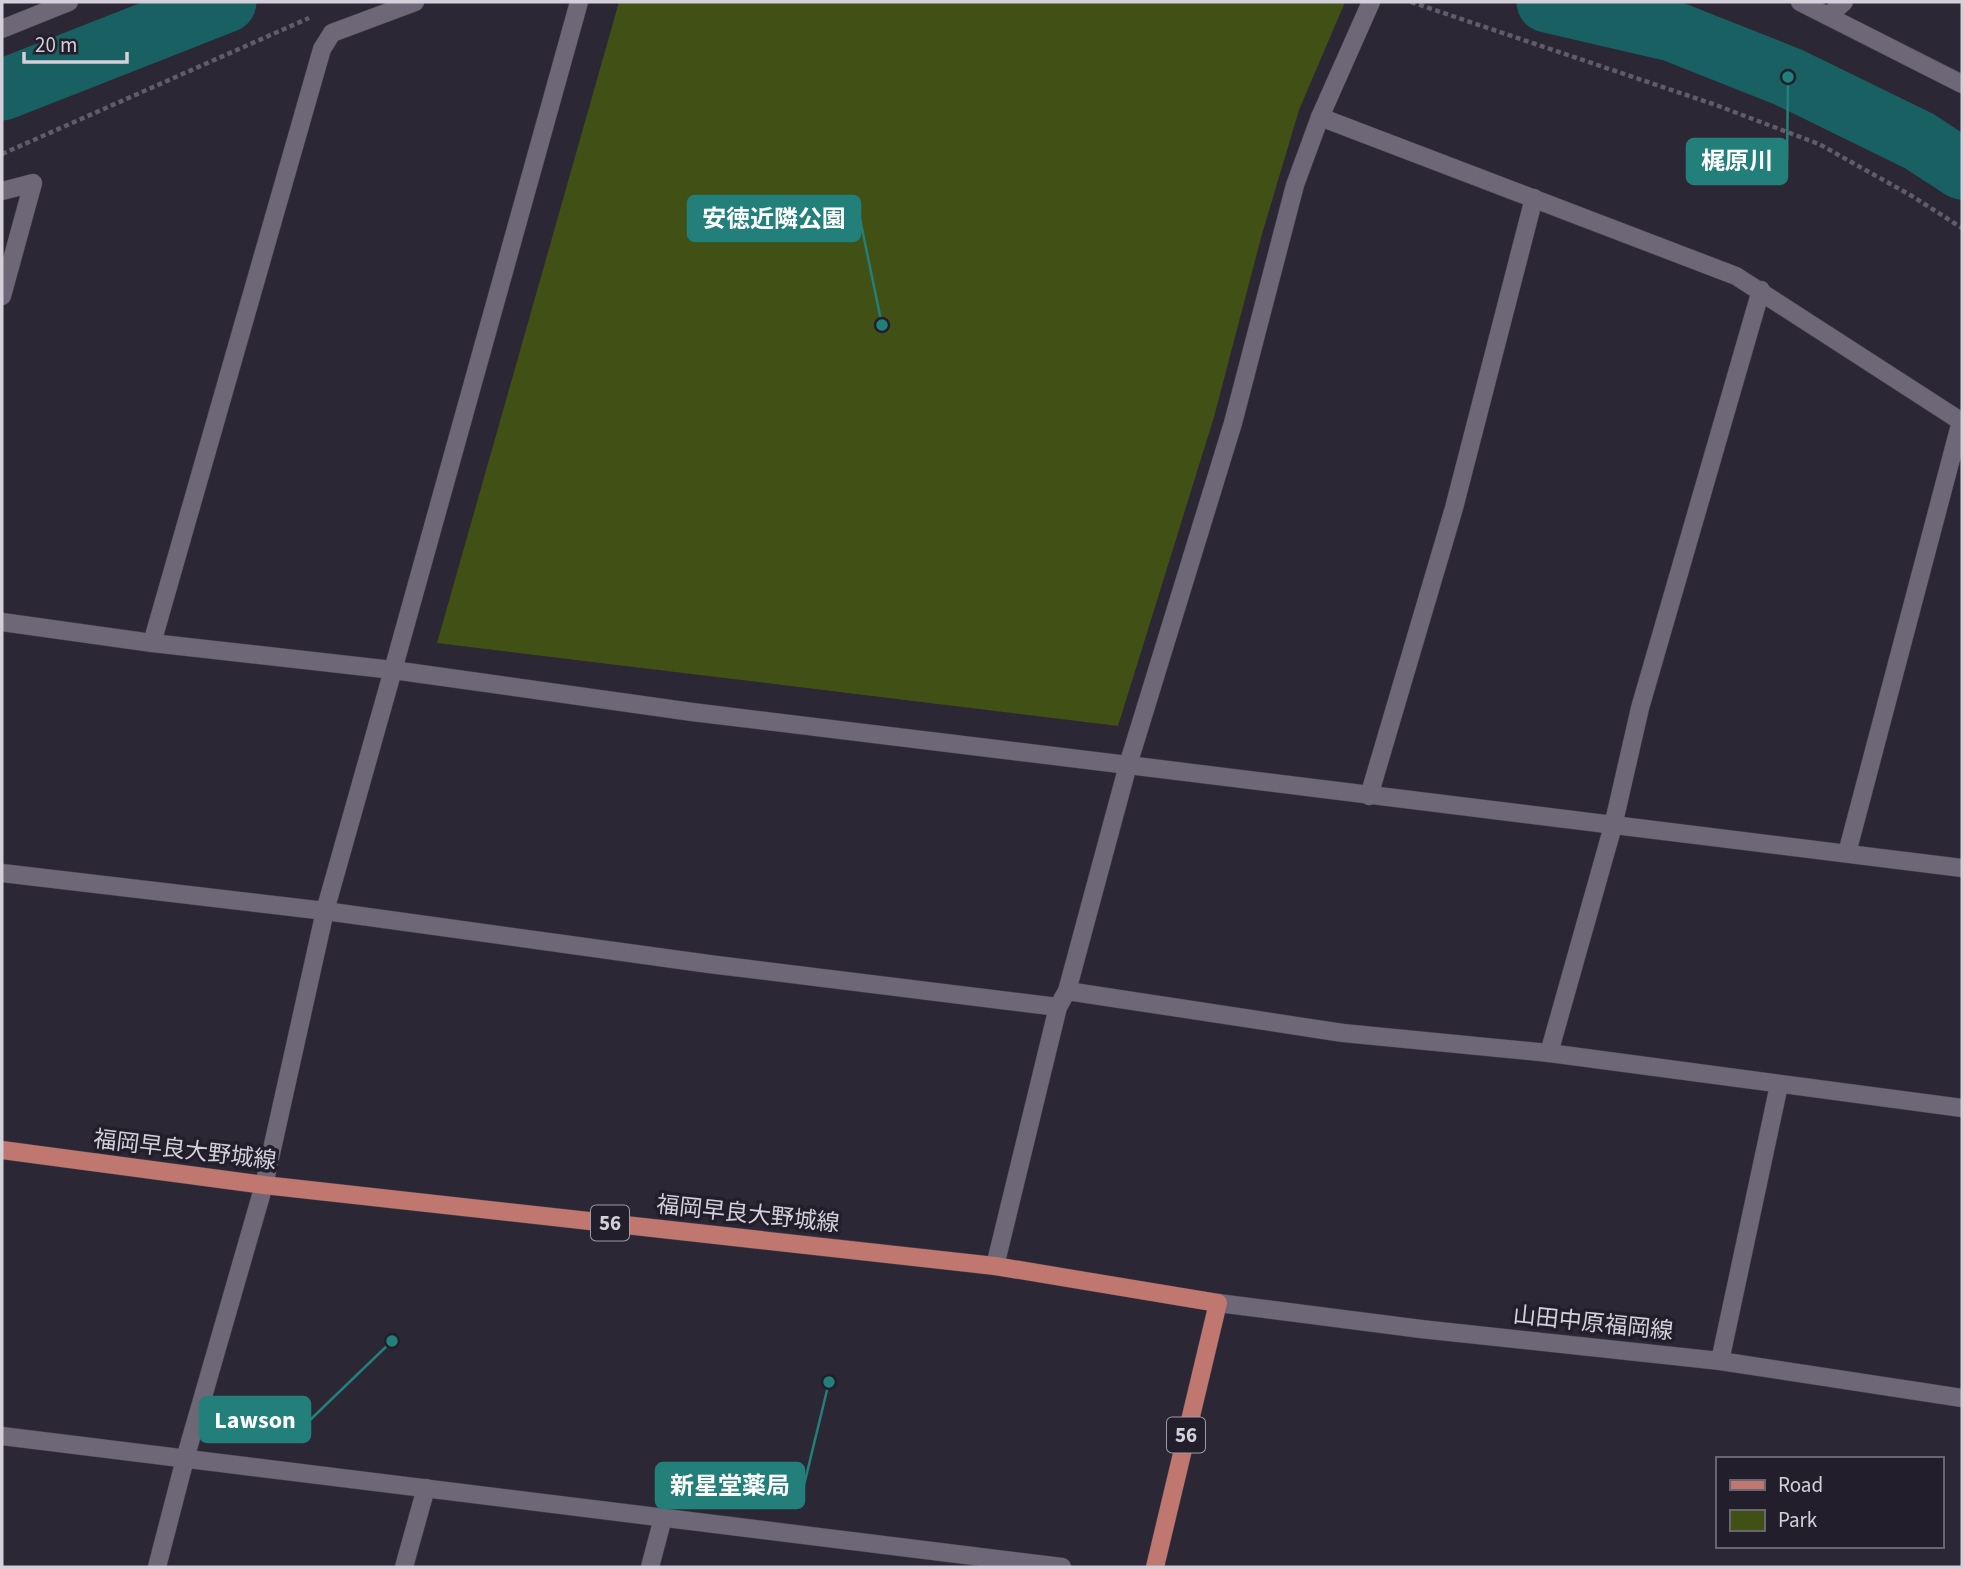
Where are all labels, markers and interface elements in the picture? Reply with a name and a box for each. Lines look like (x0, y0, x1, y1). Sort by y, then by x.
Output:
scale bar (24, 21, 128, 65)
text: 20 m (35, 30, 77, 60)
callout: 梶原川 (1687, 139, 1787, 184)
text: 梶原川 (1701, 144, 1773, 179)
callout: 安徳近隣公園 (688, 196, 860, 241)
text: 安徳近隣公園 (702, 202, 846, 237)
street label: 福岡早良大野城線 (92, 1122, 278, 1178)
street label: 福岡早良大野城線 (655, 1188, 841, 1240)
road number: 56 (591, 1206, 629, 1240)
street label: 山田中原福岡線 (1511, 1298, 1675, 1348)
callout: Lawson (200, 1397, 310, 1442)
text: Lawson (214, 1403, 296, 1438)
road number: 56 (1167, 1418, 1205, 1452)
legend (1716, 1457, 1943, 1548)
callout: 新星堂薬局 (656, 1463, 804, 1508)
text: 新星堂薬局 (670, 1469, 790, 1504)
text: Road (1778, 1470, 1823, 1500)
text: Park (1778, 1505, 1818, 1535)

